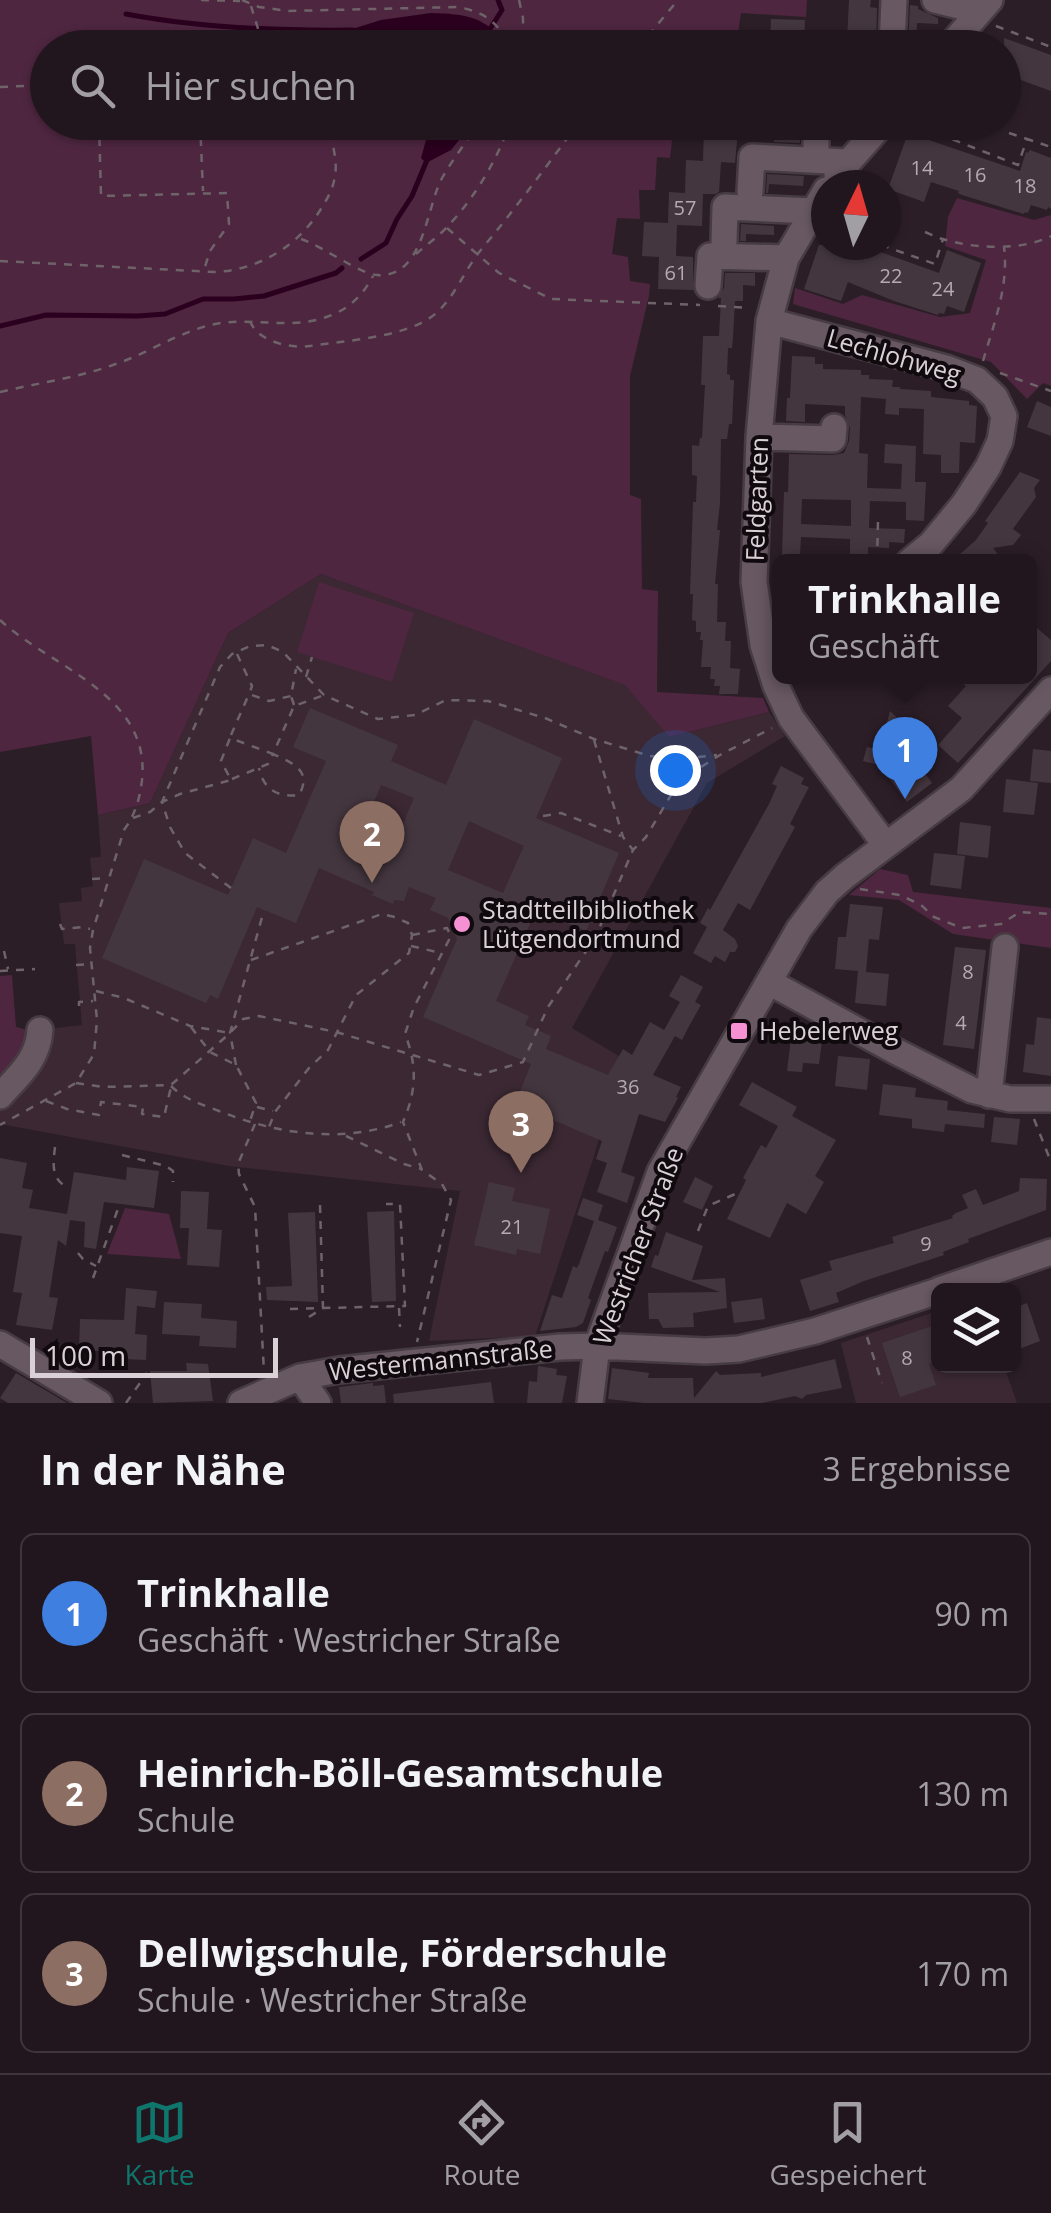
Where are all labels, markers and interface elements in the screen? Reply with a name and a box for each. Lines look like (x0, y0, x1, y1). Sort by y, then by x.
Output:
search box (30, 30, 1021, 140)
icon: search (65, 58, 120, 113)
text: Hier suchen (145, 59, 357, 111)
house number: 14 (911, 154, 934, 181)
house number: 16 (964, 161, 986, 188)
north arrow (811, 170, 901, 260)
house number: 18 (1014, 172, 1036, 199)
house number: 57 (674, 194, 696, 221)
house number: 61 (665, 259, 687, 286)
house number: 22 (880, 262, 902, 289)
house number: 24 (932, 275, 955, 302)
street label: Lechlohweg (823, 320, 966, 391)
street label: Feldgarten (737, 436, 775, 562)
popup (772, 554, 1037, 684)
text: Trinkhalle (808, 572, 1001, 624)
text: Geschäft (808, 624, 939, 667)
pin: 1 (872, 716, 938, 799)
your location (650, 745, 701, 796)
pin: 2 (340, 800, 404, 883)
place label: Stadtteilbibliothek Lütgendortmund (482, 892, 694, 955)
marker: Stadtteilbibliothek Lütgendortmund (451, 913, 473, 935)
house number: 8 (962, 958, 974, 985)
house number: 4 (955, 1009, 967, 1036)
place label: Hebelerweg (759, 1013, 899, 1047)
marker: Hebelerweg (728, 1020, 750, 1042)
house number: 36 (617, 1073, 639, 1100)
pin: 3 (488, 1090, 554, 1173)
street label: Westricher Straße (584, 1142, 690, 1349)
house number: 21 (501, 1213, 523, 1240)
house number: 9 (920, 1230, 932, 1257)
map controls (931, 1283, 1021, 1373)
button: layers (931, 1283, 1021, 1373)
street label: Westermannstraße (328, 1330, 554, 1388)
scale bar (30, 1333, 278, 1378)
text: 100 m (45, 1336, 126, 1374)
house number: 8 (901, 1344, 913, 1371)
text: In der Nähe (40, 1440, 286, 1497)
text: 3 Ergebnisse (822, 1447, 1011, 1490)
text: Trinkhalle (137, 1566, 330, 1618)
text: 1 (65, 1592, 84, 1635)
text: 90 m (934, 1592, 1009, 1635)
text: Geschäft · Westricher Straße (137, 1618, 561, 1661)
text: Heinrich-Böll-Gesamtschule (137, 1746, 663, 1798)
text: 2 (65, 1772, 84, 1815)
text: 130 m (916, 1772, 1009, 1815)
text: Schule (137, 1798, 235, 1841)
text: Dellwigschule, Förderschule (137, 1926, 667, 1978)
text: 3 (65, 1952, 84, 1995)
text: 170 m (916, 1952, 1009, 1995)
text: Schule · Westricher Straße (137, 1978, 528, 2021)
tab: Karte (125, 2095, 194, 2193)
tab: Route (443, 2095, 520, 2193)
tab: Gespeichert (769, 2095, 926, 2193)

